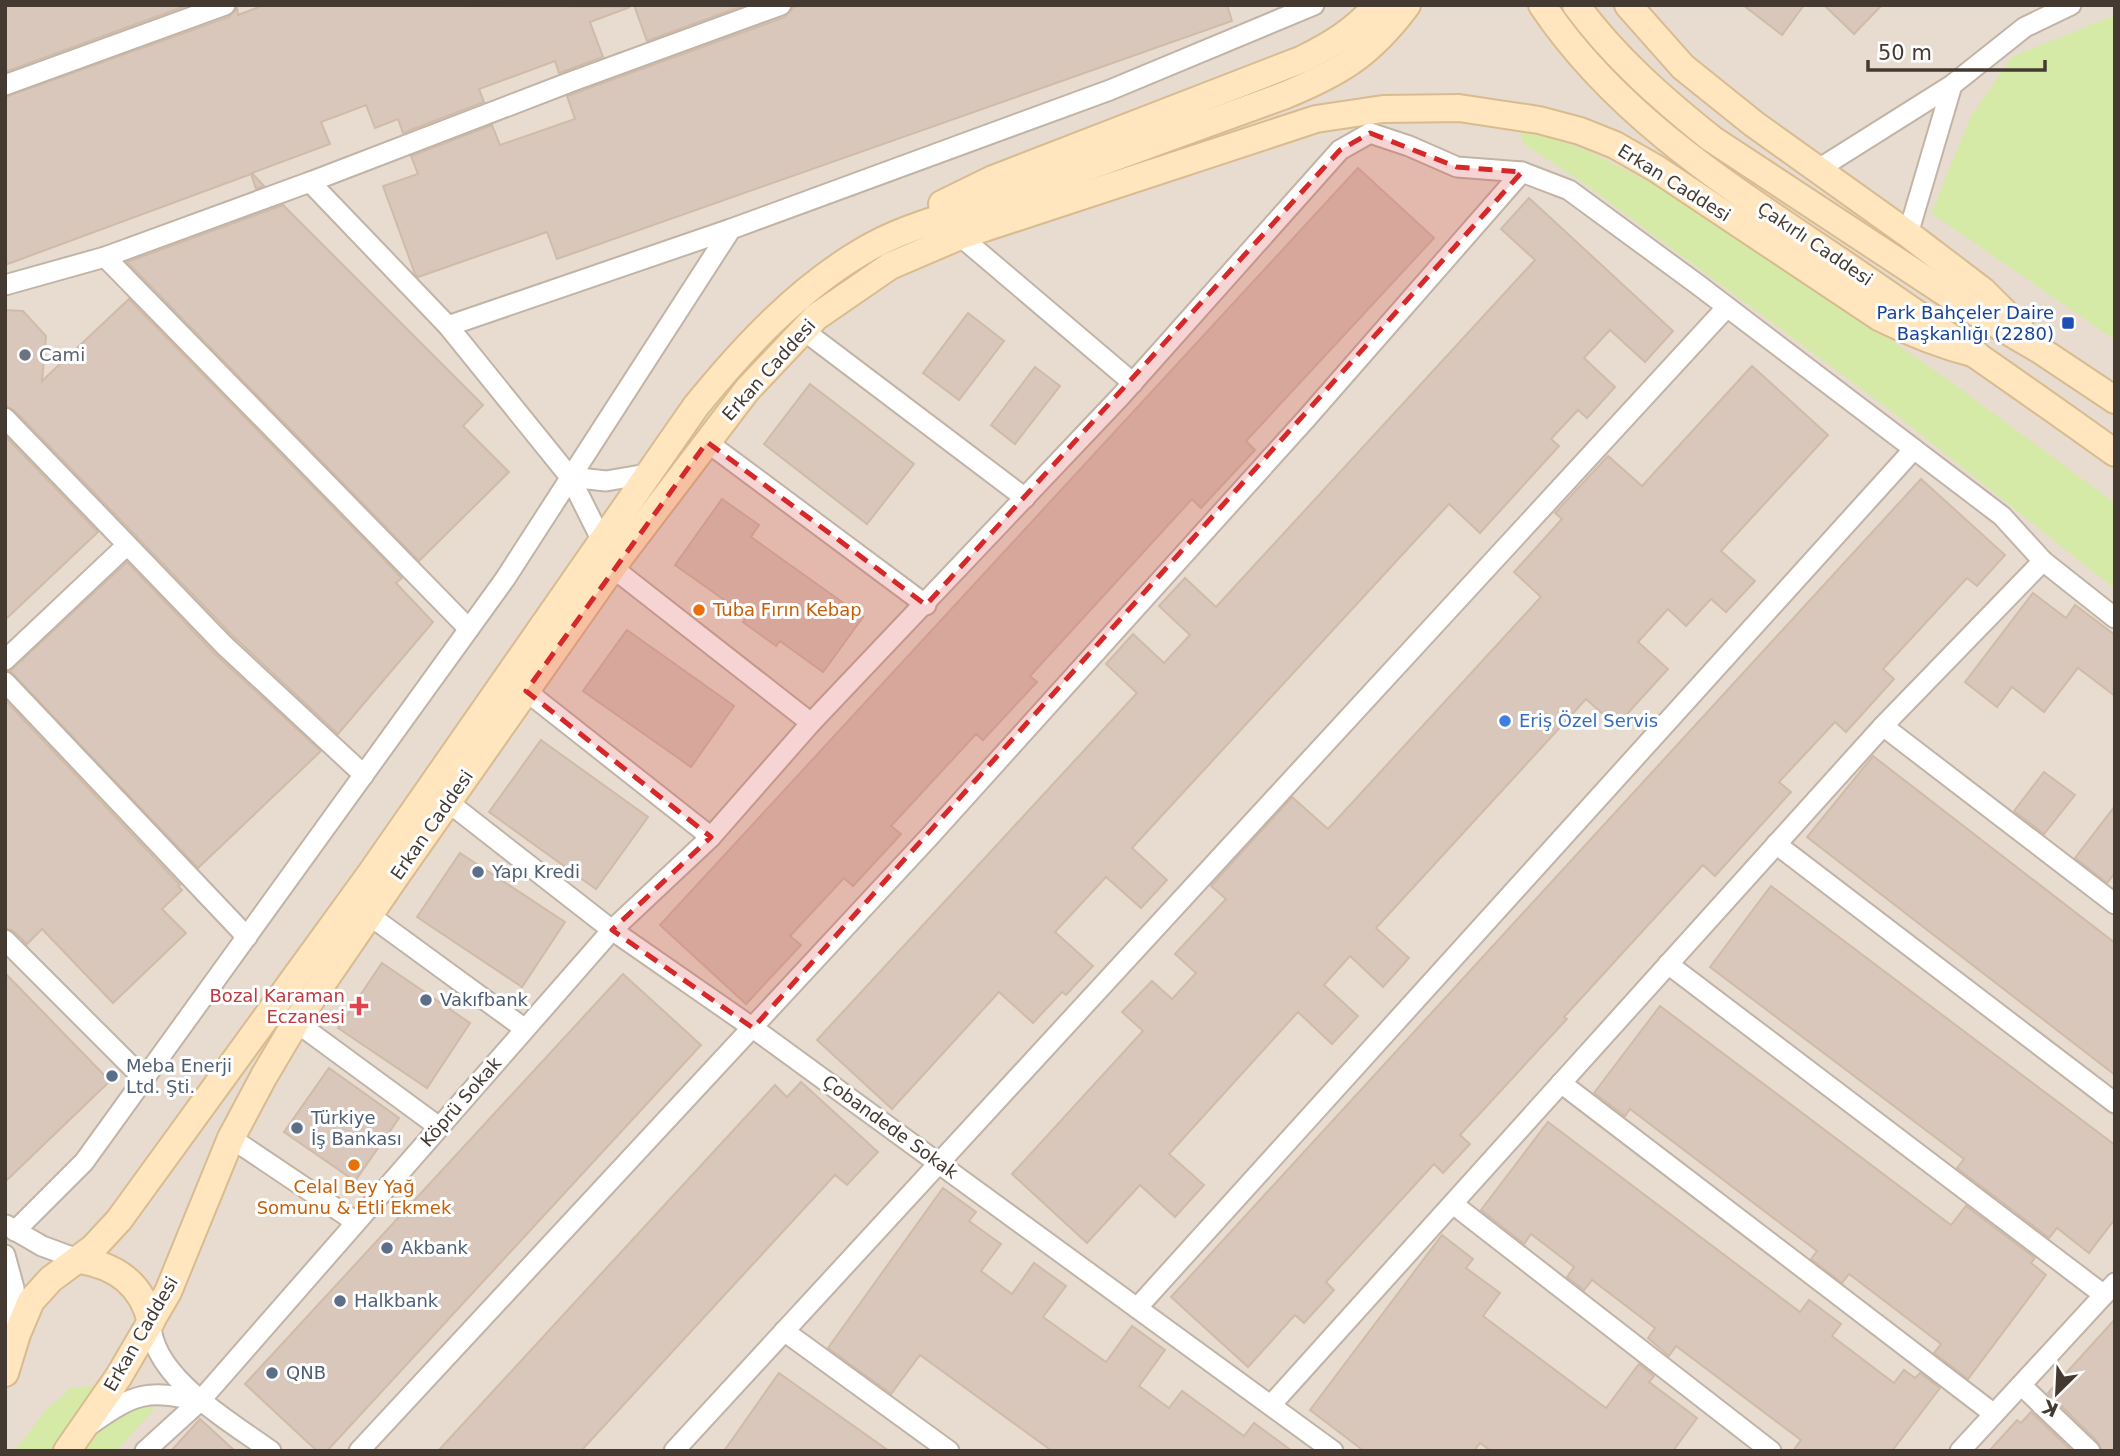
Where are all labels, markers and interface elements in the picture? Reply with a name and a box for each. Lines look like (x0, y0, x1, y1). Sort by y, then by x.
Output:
scale bar (1868, 28, 2045, 72)
text: 50 m (1878, 41, 1932, 65)
street label: Erkan Caddesi (1614, 140, 1735, 226)
street label: Çakırlı Caddesi (1754, 197, 1877, 290)
place label: Park Bahçeler Dai̇re Başkanlığı (2280) (1876, 302, 2054, 344)
street label: Erkan Caddesi (718, 315, 820, 425)
marker: Park Bahçeler Dai̇re Başkanlığı (2280) (2060, 315, 2076, 331)
place label: Cami (39, 344, 85, 365)
marker: Cami (17, 347, 33, 363)
place label: Tuba Fırın Kebap (712, 599, 862, 620)
marker: Tuba Fırın Kebap (691, 602, 707, 618)
place label: Eriş Özel Servis (1519, 710, 1658, 731)
marker: Eriş Özel Servis (1497, 713, 1513, 729)
street label: Erkan Caddesi (386, 766, 477, 884)
place label: Yapı Kredi (491, 861, 580, 882)
marker: Yapı Kredi (470, 864, 486, 880)
place label: Bozal Karaman Eczanesi (210, 985, 345, 1027)
place label: Vakıfbank (440, 989, 529, 1010)
marker: Vakıfbank (418, 992, 434, 1008)
marker: Bozal Karaman Eczanesi (351, 998, 367, 1014)
street label: Köprü Sokak (416, 1052, 506, 1151)
place label: Meba Enerji Ltd. Şti. (126, 1055, 232, 1097)
marker: Meba Enerji Ltd. Şti. (104, 1068, 120, 1084)
street label: Çobandede Sokak (819, 1070, 963, 1183)
place label: Türkiye İş Bankası (310, 1107, 402, 1149)
marker: Türkiye İş Bankası (289, 1120, 305, 1136)
marker: Celal Bey Yağ Somunu & Etli Ekmek (346, 1157, 362, 1173)
place label: Celal Bey Yağ Somunu & Etli Ekmek (257, 1176, 452, 1218)
place label: Akbank (401, 1237, 469, 1258)
marker: Akbank (379, 1240, 395, 1256)
street label: Erkan Caddesi (99, 1273, 182, 1395)
place label: Halkbank (354, 1290, 439, 1311)
marker: Halkbank (332, 1293, 348, 1309)
north arrow (2022, 1358, 2092, 1428)
place label: QNB (286, 1362, 326, 1383)
marker: QNB (264, 1365, 280, 1381)
text: K (2038, 1395, 2061, 1422)

